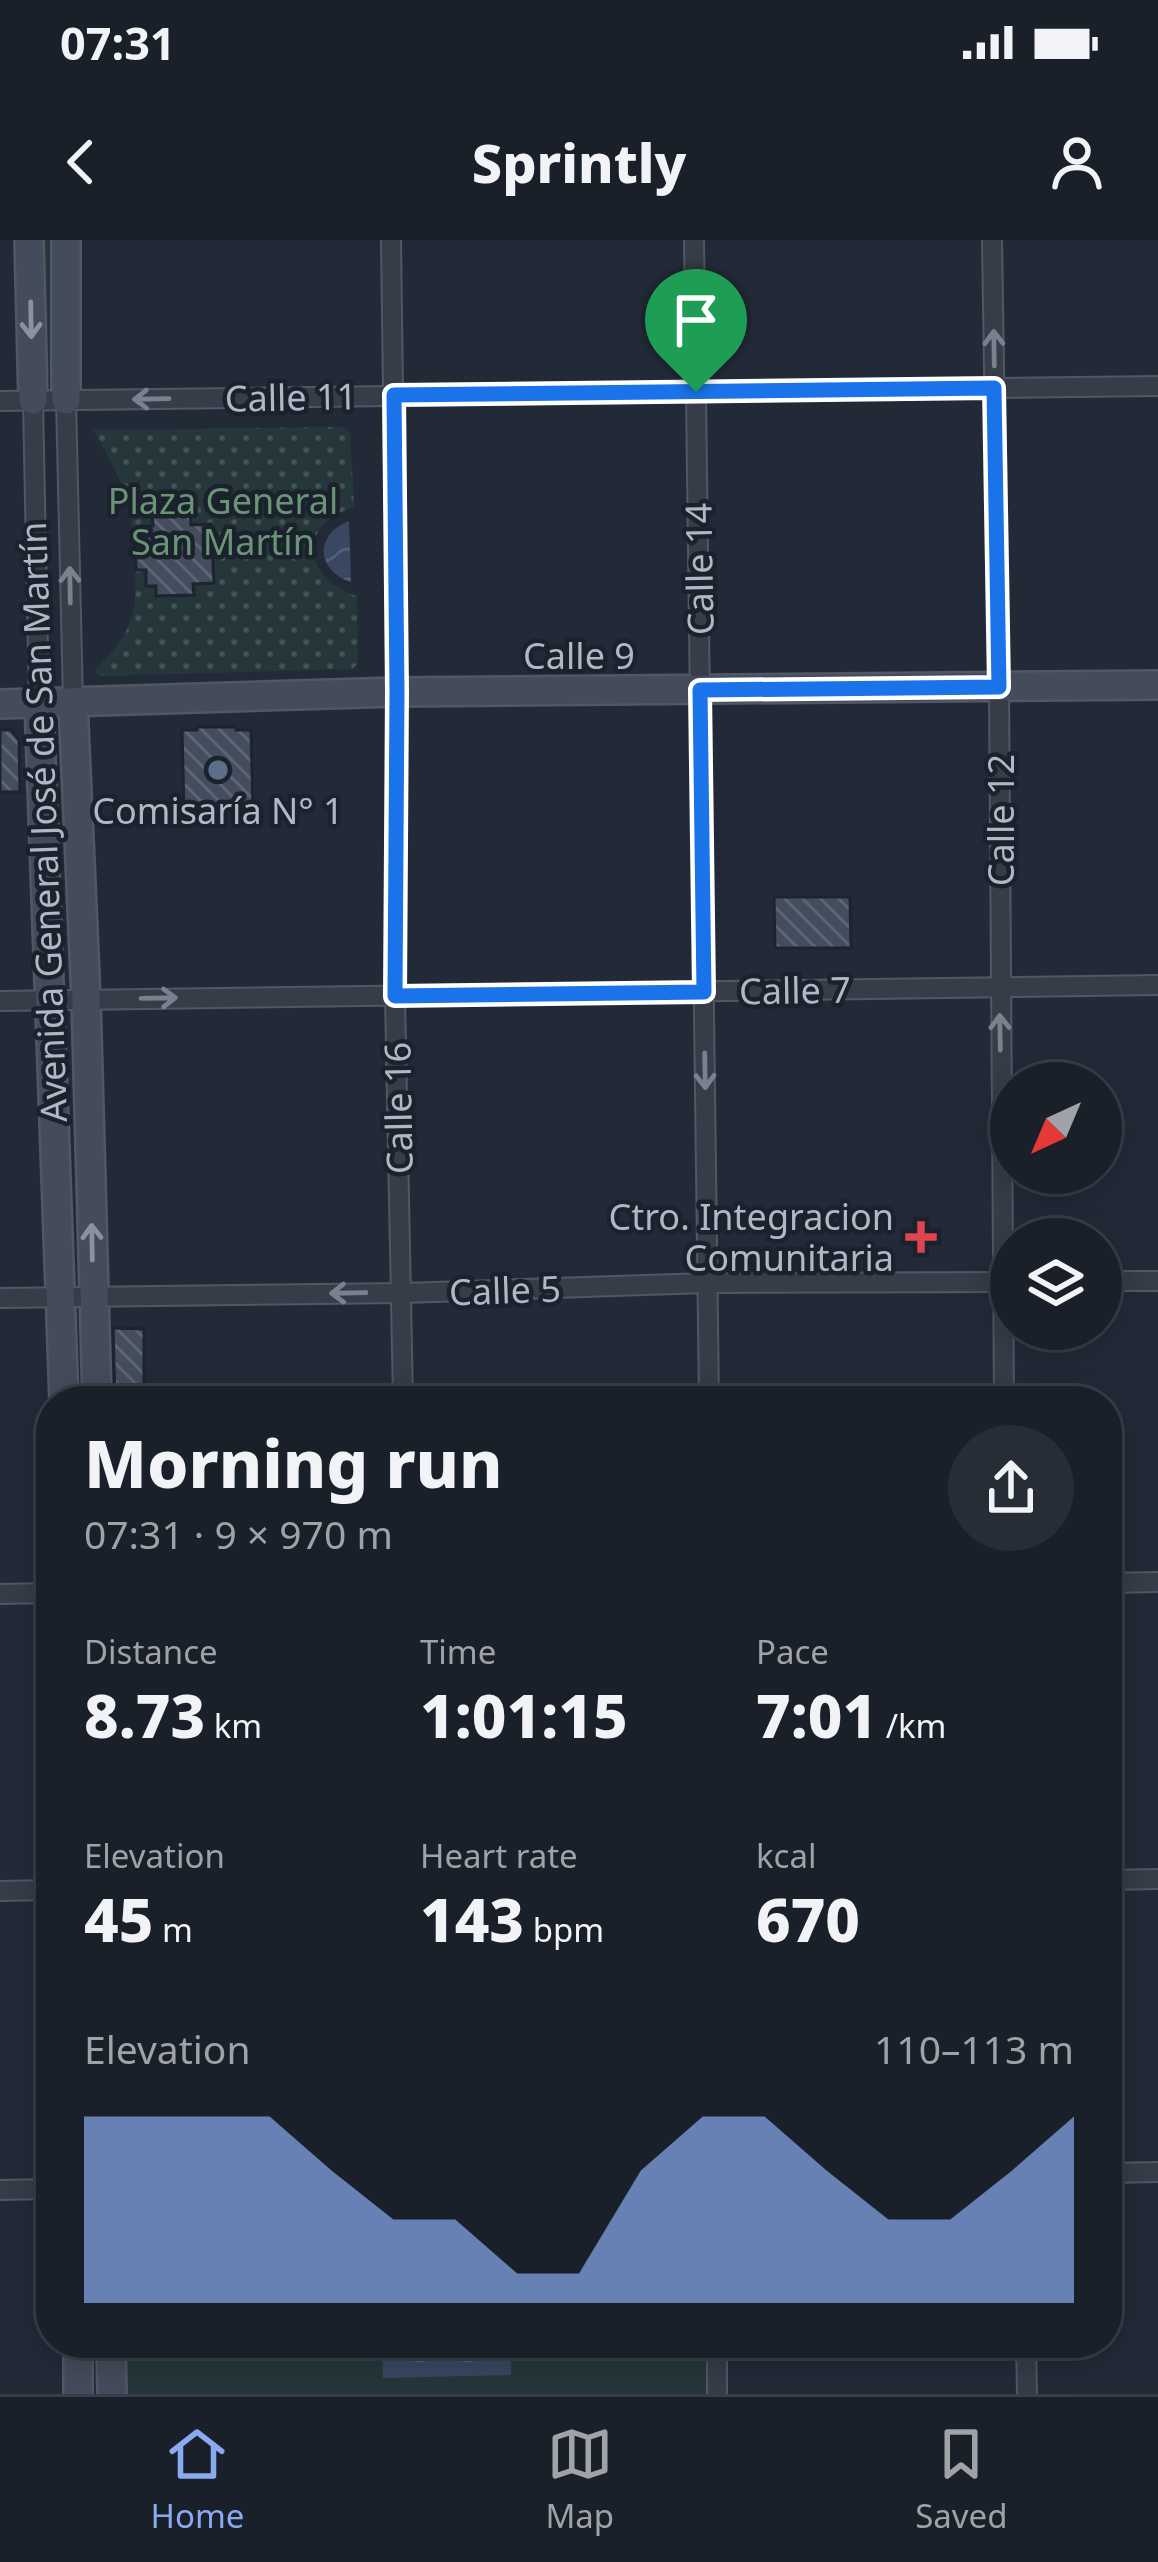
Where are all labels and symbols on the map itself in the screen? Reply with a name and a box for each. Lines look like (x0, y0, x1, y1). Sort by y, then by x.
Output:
pin (645, 269, 747, 392)
one-way arrow (19, 300, 42, 339)
one-way arrow (982, 329, 1005, 368)
street label: Calle 11 (224, 371, 358, 423)
one-way arrow (132, 387, 171, 410)
park label: Plaza General San Martín (108, 476, 338, 566)
street label: Calle 14 (673, 502, 725, 636)
street label: Avenida General José de San Martín (8, 521, 78, 1123)
one-way arrow (59, 566, 82, 605)
street label: Calle 9 (523, 631, 635, 680)
street label: Calle 12 (976, 754, 1025, 886)
marker: Comisaría N° 1 (205, 757, 231, 783)
place label: Comisaría N° 1 (92, 786, 344, 835)
street label: Calle 7 (739, 965, 851, 1015)
one-way arrow (139, 987, 178, 1009)
one-way arrow (989, 1013, 1011, 1052)
street label: Calle 16 (372, 1041, 424, 1175)
one-way arrow (694, 1051, 716, 1090)
north arrow (990, 1062, 1122, 1194)
place label: Ctro. Integracion Comunitaria (608, 1192, 894, 1282)
marker: Ctro. Integracion Comunitaria (905, 1221, 937, 1253)
one-way arrow (80, 1223, 103, 1262)
street label: Calle 5 (448, 1264, 562, 1316)
one-way arrow (329, 1282, 368, 1305)

